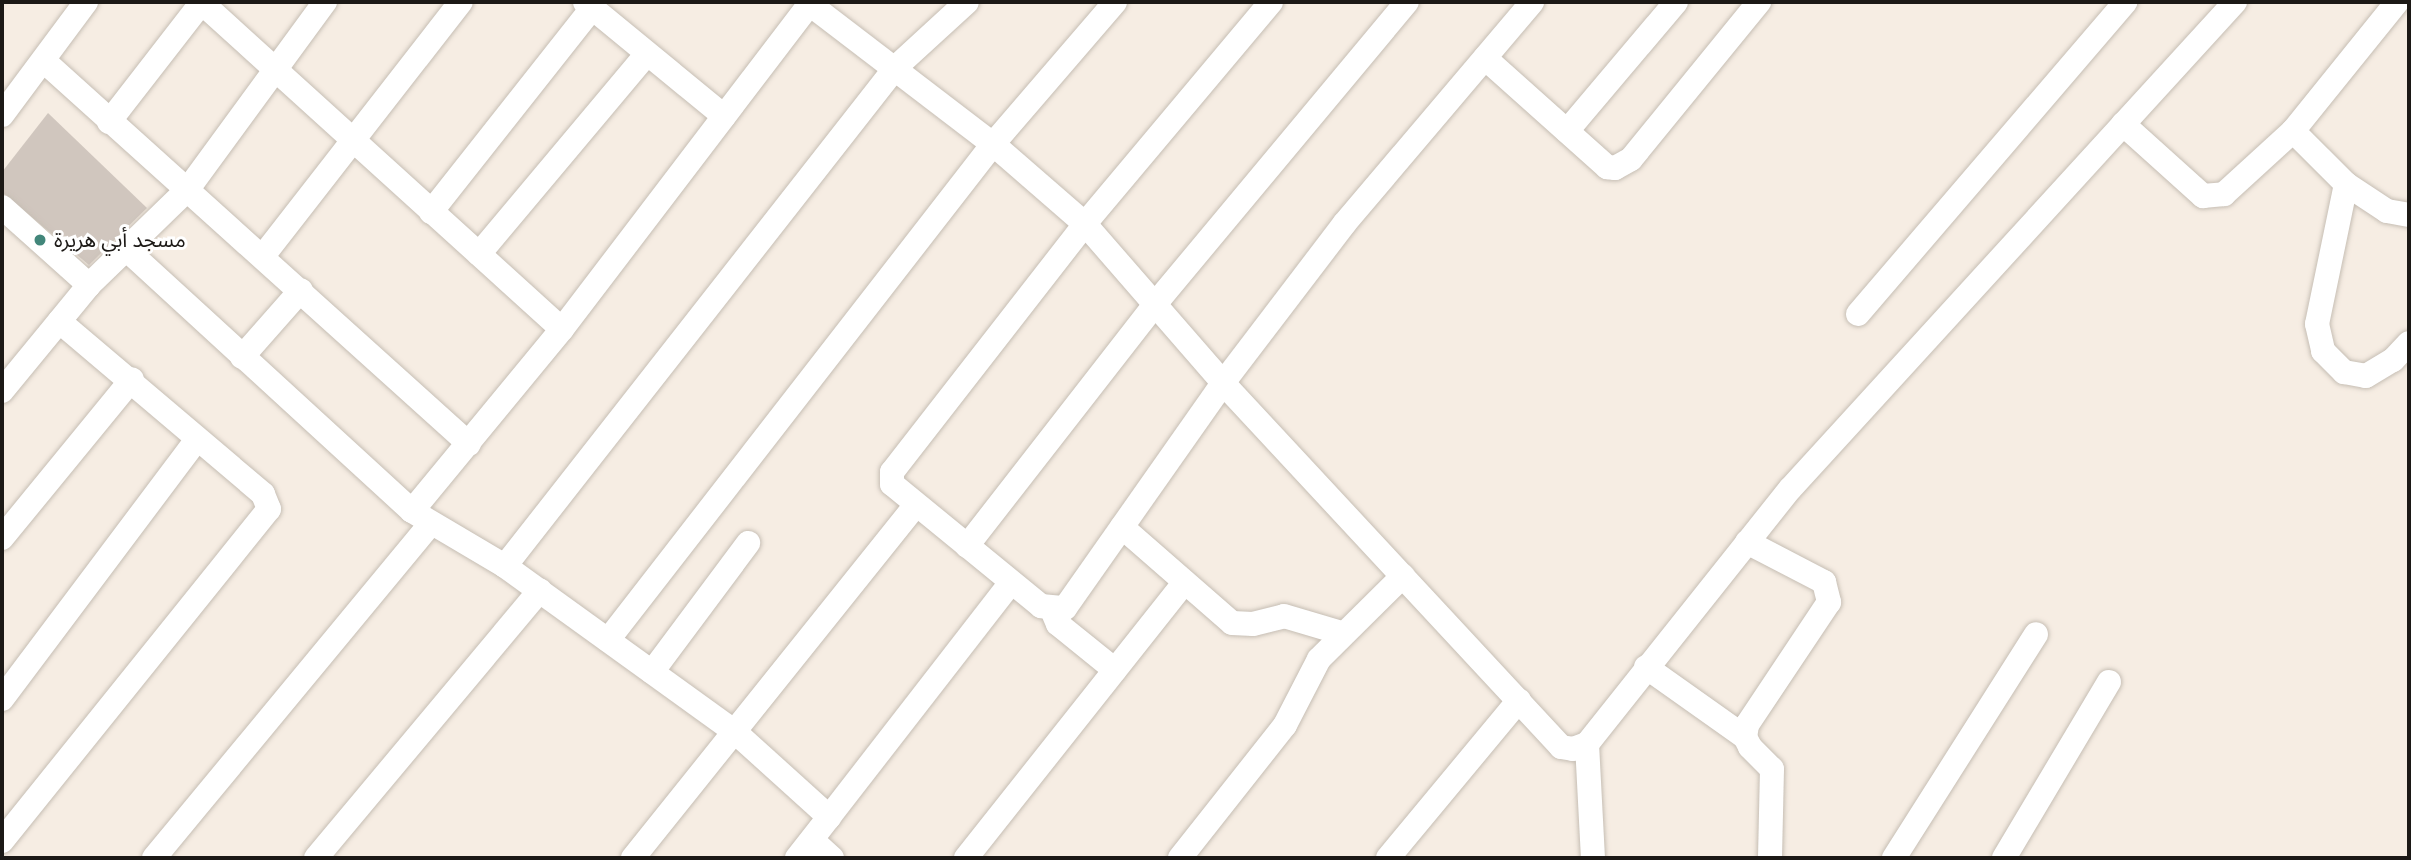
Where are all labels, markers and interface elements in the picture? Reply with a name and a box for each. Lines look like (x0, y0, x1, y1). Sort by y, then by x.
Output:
place label: مسجد أبي هريرة (54, 227, 186, 253)
marker: مسجد أبي هريرة (32, 232, 48, 248)

